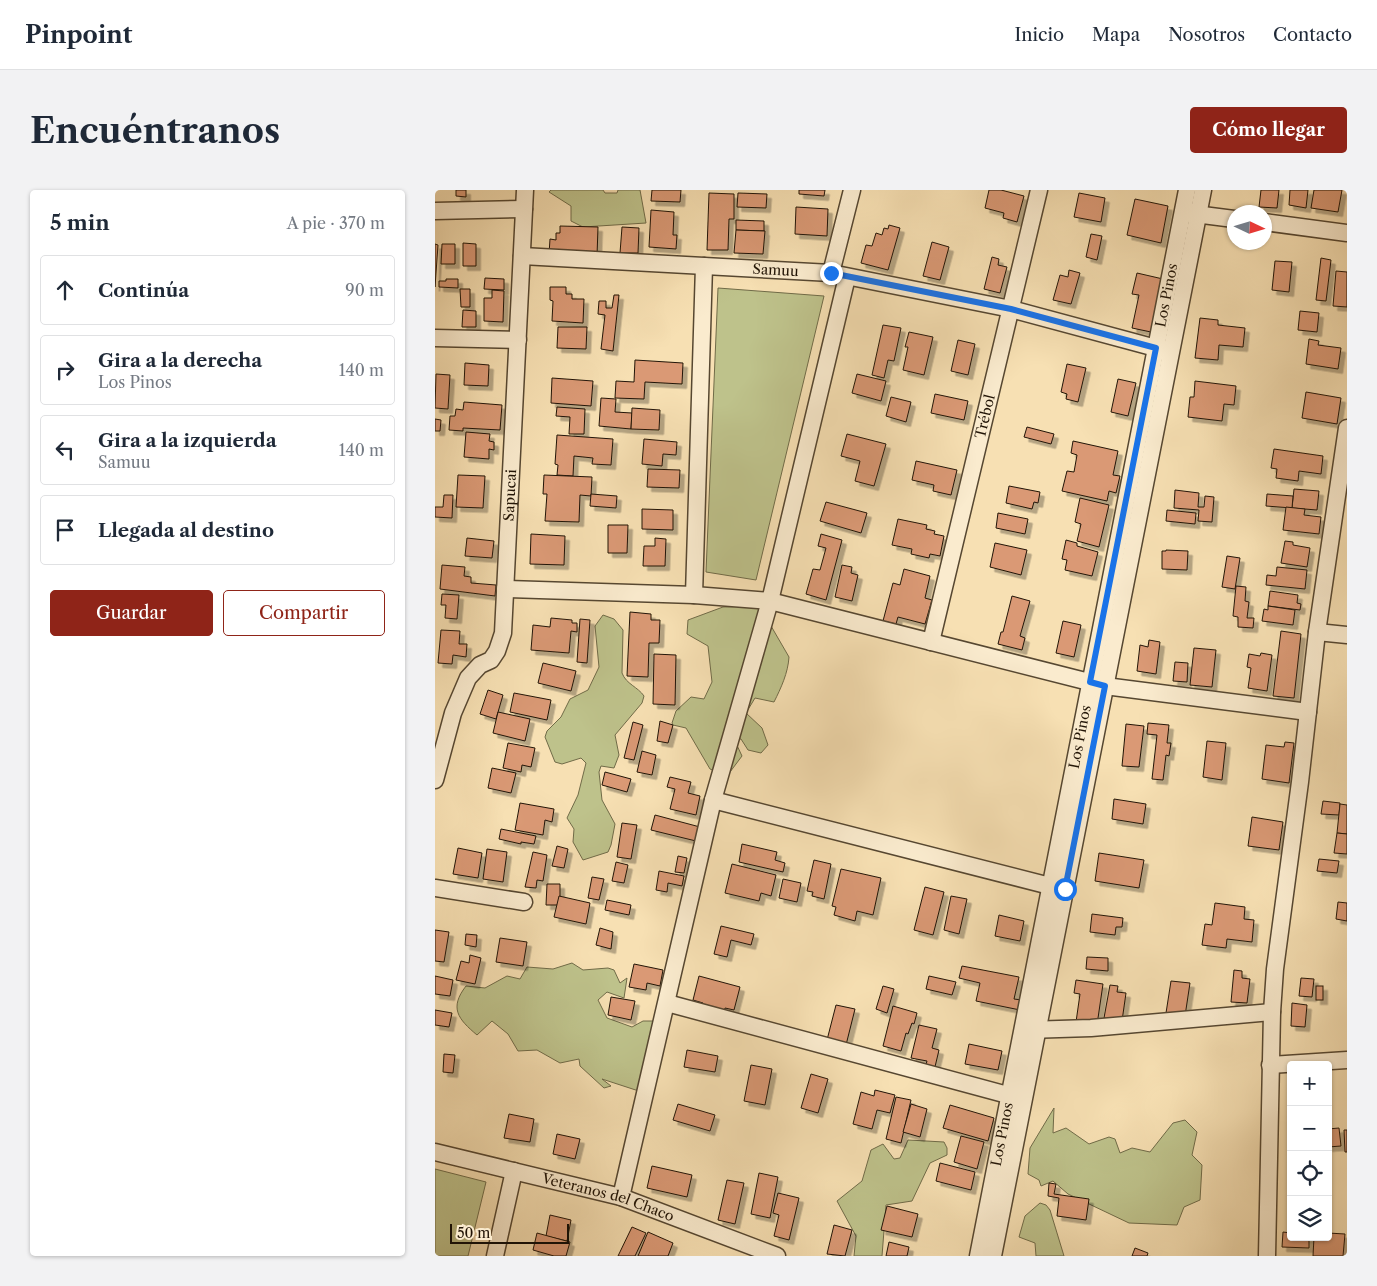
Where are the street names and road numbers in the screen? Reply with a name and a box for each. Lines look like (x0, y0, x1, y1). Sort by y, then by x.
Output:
street label: Samuu (752, 260, 799, 280)
street label: Los Pinos (1151, 262, 1181, 329)
street label: Trébol (971, 393, 999, 440)
street label: Sapucai (500, 469, 520, 522)
street label: Los Pinos (1065, 703, 1095, 770)
street label: Los Pinos (987, 1101, 1017, 1168)
street label: Veteranos del Chaco (539, 1169, 677, 1225)

